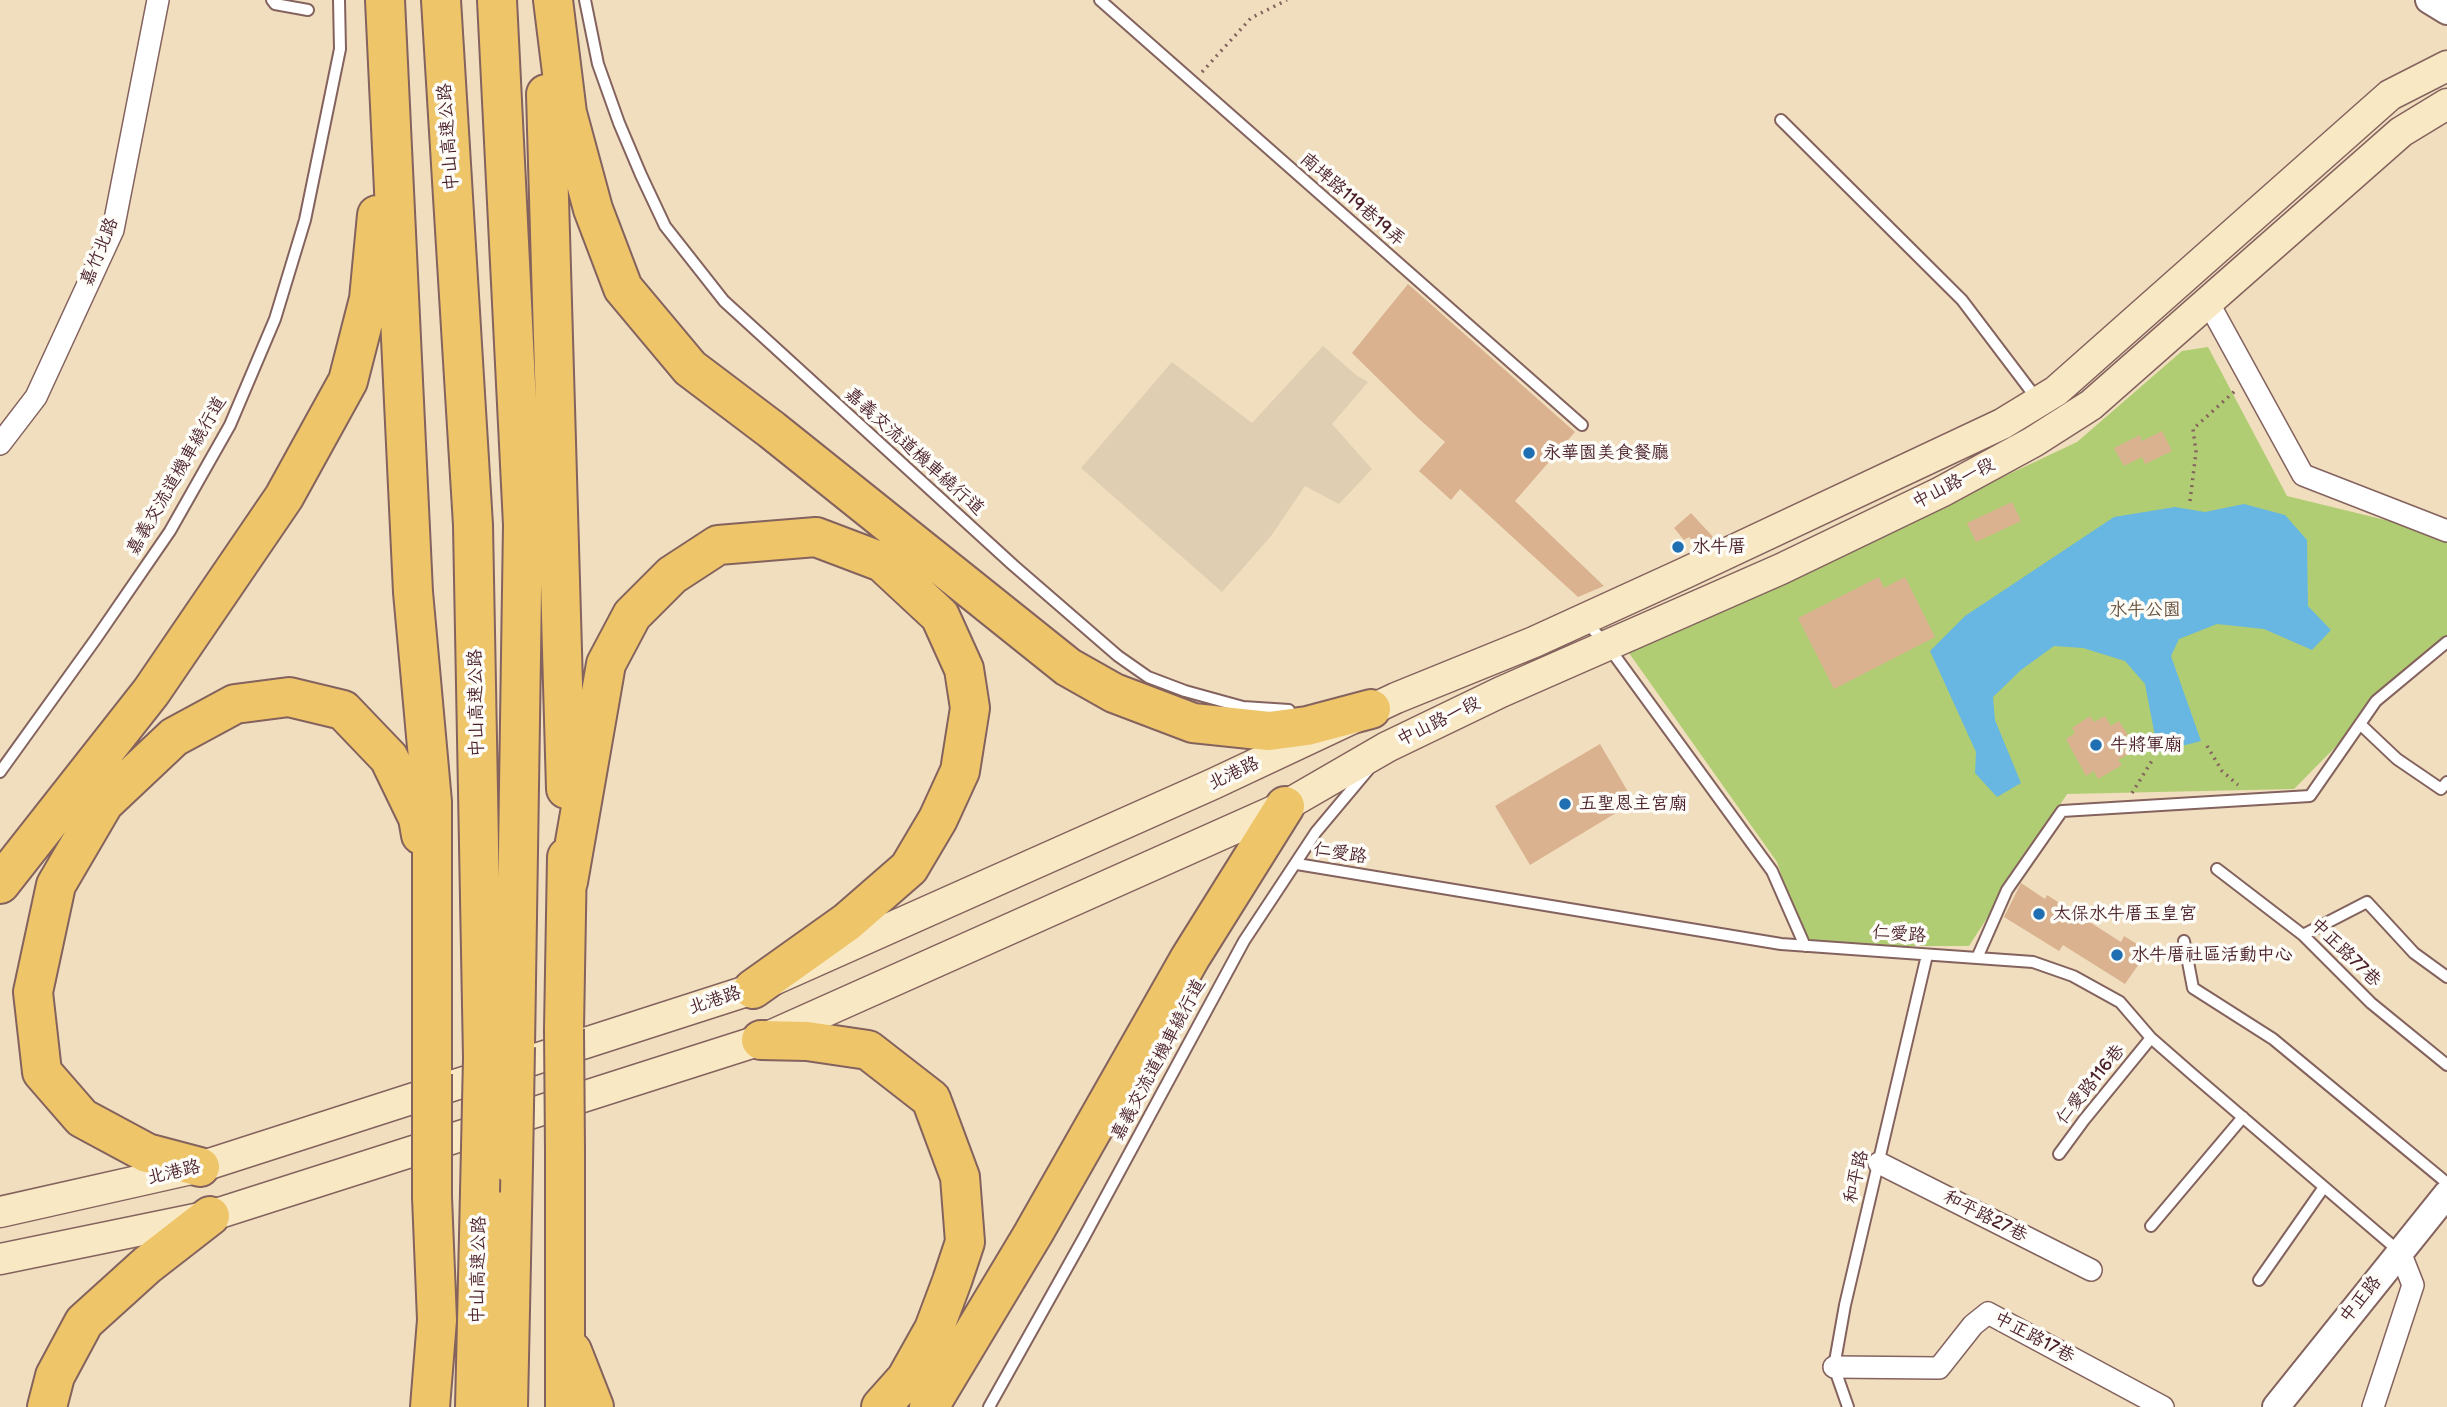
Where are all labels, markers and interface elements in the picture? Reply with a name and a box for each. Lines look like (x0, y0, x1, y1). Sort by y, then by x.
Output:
street label: 中山高速公路 (434, 82, 464, 192)
street label: 南埤路119巷19弄 (1295, 149, 1409, 251)
street label: 嘉竹北路 (77, 215, 123, 289)
street label: 嘉義交流道機車繞行道 (840, 384, 988, 520)
street label: 嘉義交流道機車繞行道 (123, 393, 231, 559)
place label: 永華園美食餐廳 (1543, 442, 1669, 464)
marker: 永華園美食餐廳 (1521, 445, 1537, 461)
street label: 中山路一段 (1909, 454, 1999, 514)
place label: 水牛厝 (1692, 536, 1746, 558)
marker: 水牛厝 (1670, 539, 1686, 555)
park label: 水牛公園 (2109, 599, 2181, 621)
street label: 中山高速公路 (465, 649, 489, 757)
street label: 中山路一段 (1394, 693, 1484, 751)
place label: 牛將軍廟 (2110, 734, 2182, 756)
marker: 牛將軍廟 (2088, 737, 2104, 753)
street label: 北港路 (1205, 753, 1263, 795)
place label: 五聖恩主宮廟 (1579, 793, 1687, 815)
marker: 五聖恩主宮廟 (1557, 796, 1573, 812)
street label: 仁愛路 (1312, 839, 1368, 869)
place label: 太保水牛厝玉皇宮 (2053, 903, 2197, 925)
marker: 太保水牛厝玉皇宮 (2031, 906, 2047, 922)
street label: 中正路77巷 (2305, 914, 2385, 992)
street label: 仁愛路 (1871, 922, 1927, 948)
place label: 水牛厝社區活動中心 (2131, 944, 2293, 966)
marker: 水牛厝社區活動中心 (2109, 947, 2125, 963)
street label: 嘉義交流道機車繞行道 (1107, 975, 1211, 1145)
street label: 北港路 (686, 982, 744, 1020)
street label: 仁愛路116巷 (2052, 1041, 2130, 1129)
street label: 和平路 (1840, 1148, 1874, 1206)
street label: 北港路 (145, 1156, 203, 1190)
street label: 和平路27巷 (1939, 1187, 2031, 1247)
street label: 中山高速公路 (467, 1216, 491, 1324)
street label: 中正路 (2336, 1272, 2386, 1328)
street label: 中正路17巷 (1990, 1308, 2078, 1368)

